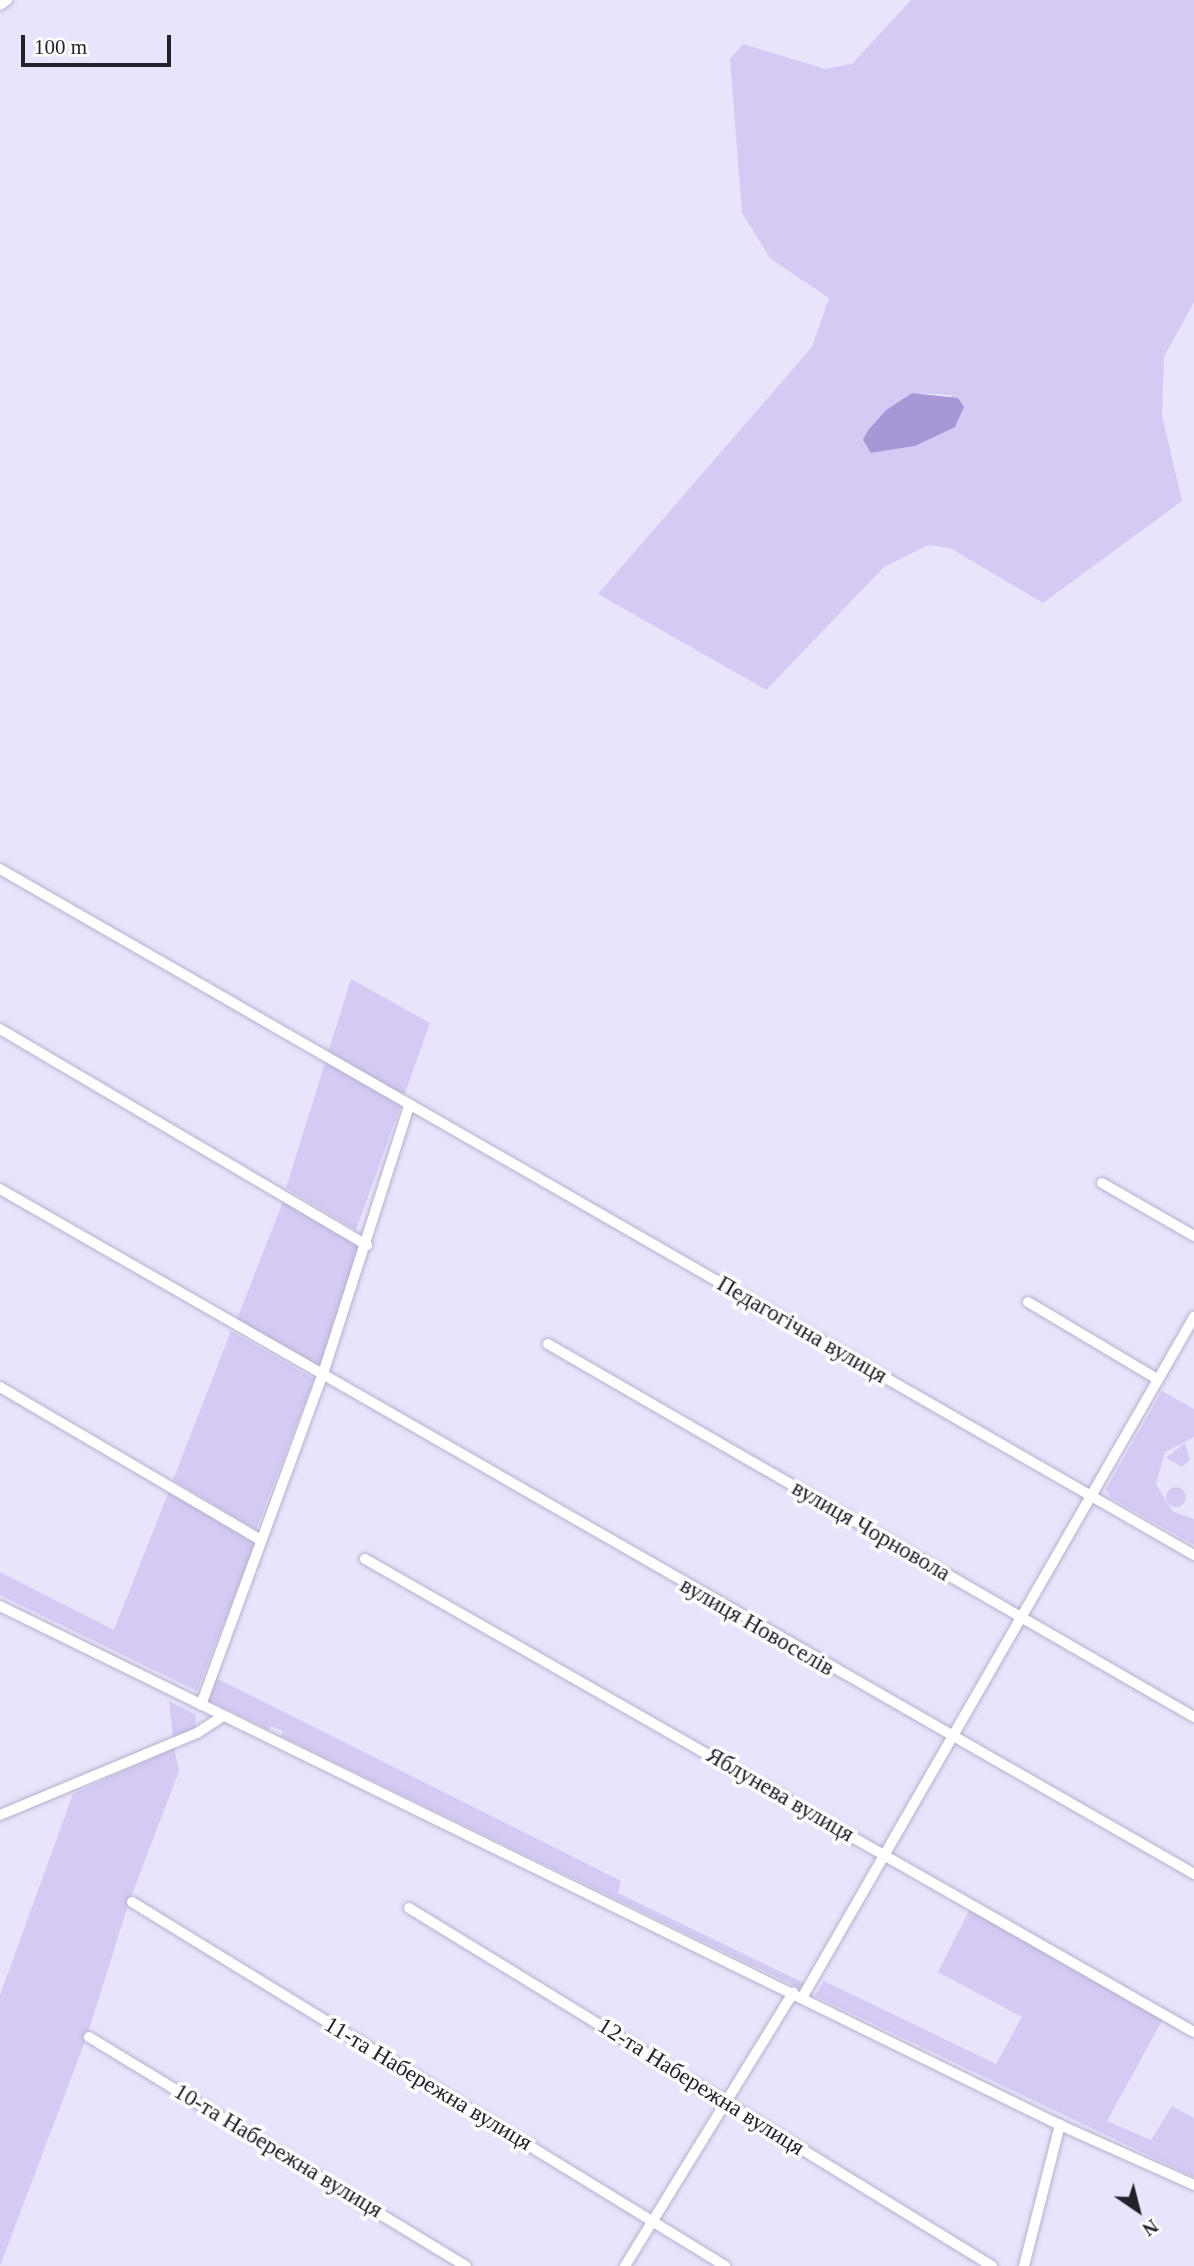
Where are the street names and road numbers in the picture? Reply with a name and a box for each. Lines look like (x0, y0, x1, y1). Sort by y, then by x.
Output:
street label: Педагогічна вулиця (712, 1270, 892, 1390)
street label: вулиця Чорновола (787, 1474, 955, 1588)
street label: вулиця Новоселів (675, 1572, 839, 1682)
street label: Яблунева вулиця (701, 1742, 859, 1848)
street label: 11-та Набережна вулиця (319, 2011, 537, 2157)
street label: 12-та Набережна вулиця (593, 2012, 809, 2162)
street label: 10-та Набережна вулиця (169, 2078, 387, 2224)

